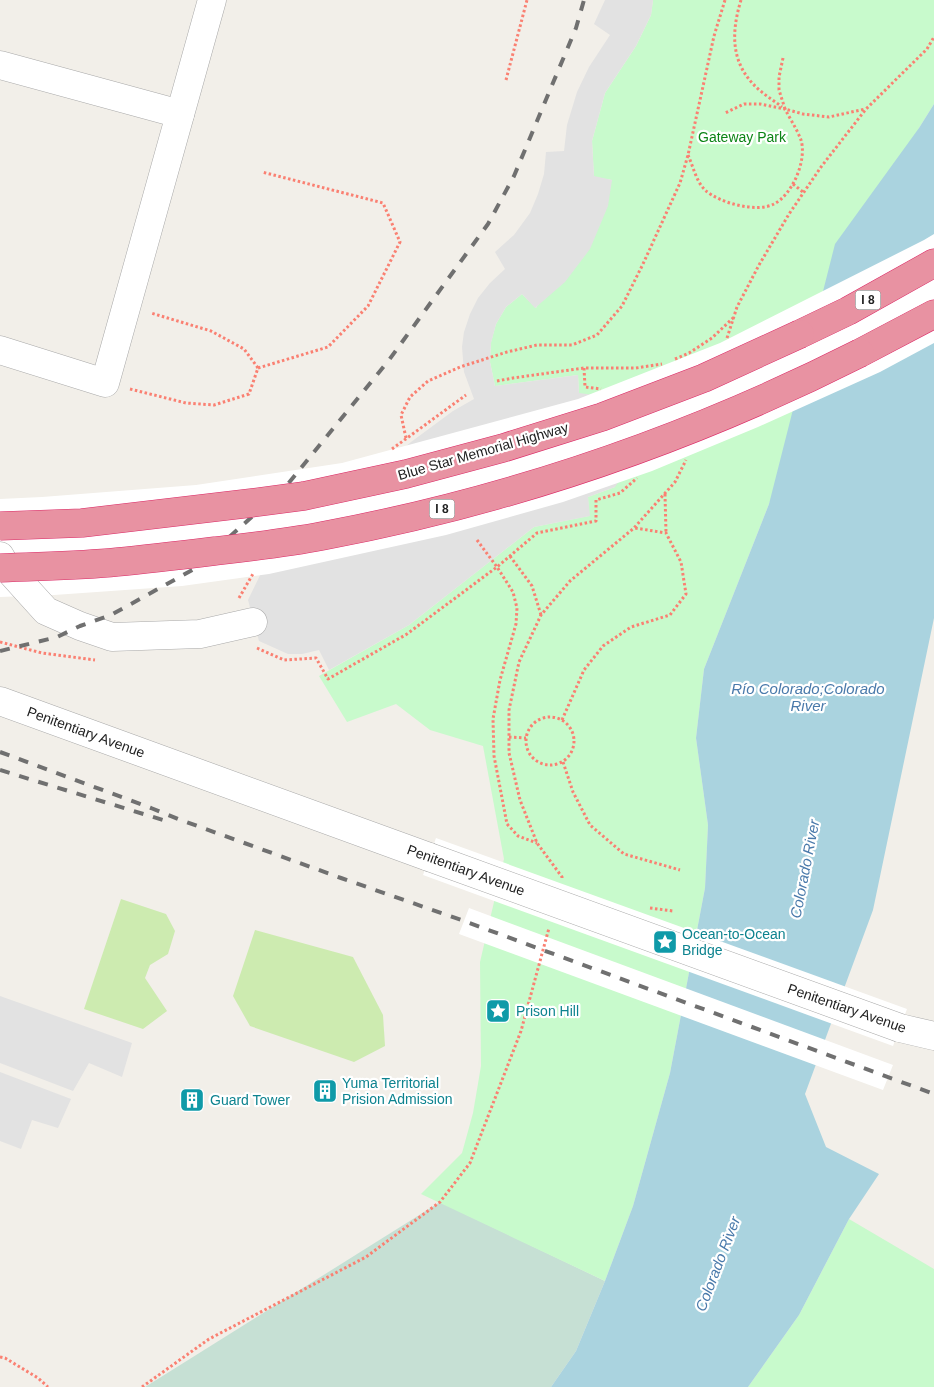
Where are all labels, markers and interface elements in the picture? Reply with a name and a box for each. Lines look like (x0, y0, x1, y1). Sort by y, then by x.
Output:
park label: Gateway Park (698, 129, 787, 145)
road number: I 8 (856, 290, 880, 310)
street label: Blue Star Memorial Highway (396, 419, 570, 483)
road number: I 8 (430, 499, 454, 518)
water label: Río Colorado;Colorado River (731, 680, 885, 714)
street label: Penitentiary Avenue (25, 703, 147, 761)
water label: Colorado River (787, 817, 823, 920)
street label: Penitentiary Avenue (405, 841, 527, 899)
place label: Ocean-to-Ocean Bridge (682, 926, 786, 958)
place icon: Ocean-to-Ocean Bridge (652, 929, 678, 955)
street label: Penitentiary Avenue (786, 980, 909, 1036)
place icon: Prison Hill (485, 998, 511, 1024)
place label: Prison Hill (516, 1003, 579, 1019)
place label: Yuma Territorial Prision Admission (342, 1075, 453, 1107)
building icon: Yuma Territorial Prision Admission (312, 1078, 338, 1104)
building icon: Guard Tower (179, 1087, 205, 1113)
place label: Guard Tower (210, 1092, 290, 1108)
water label: Colorado River (692, 1213, 744, 1314)

